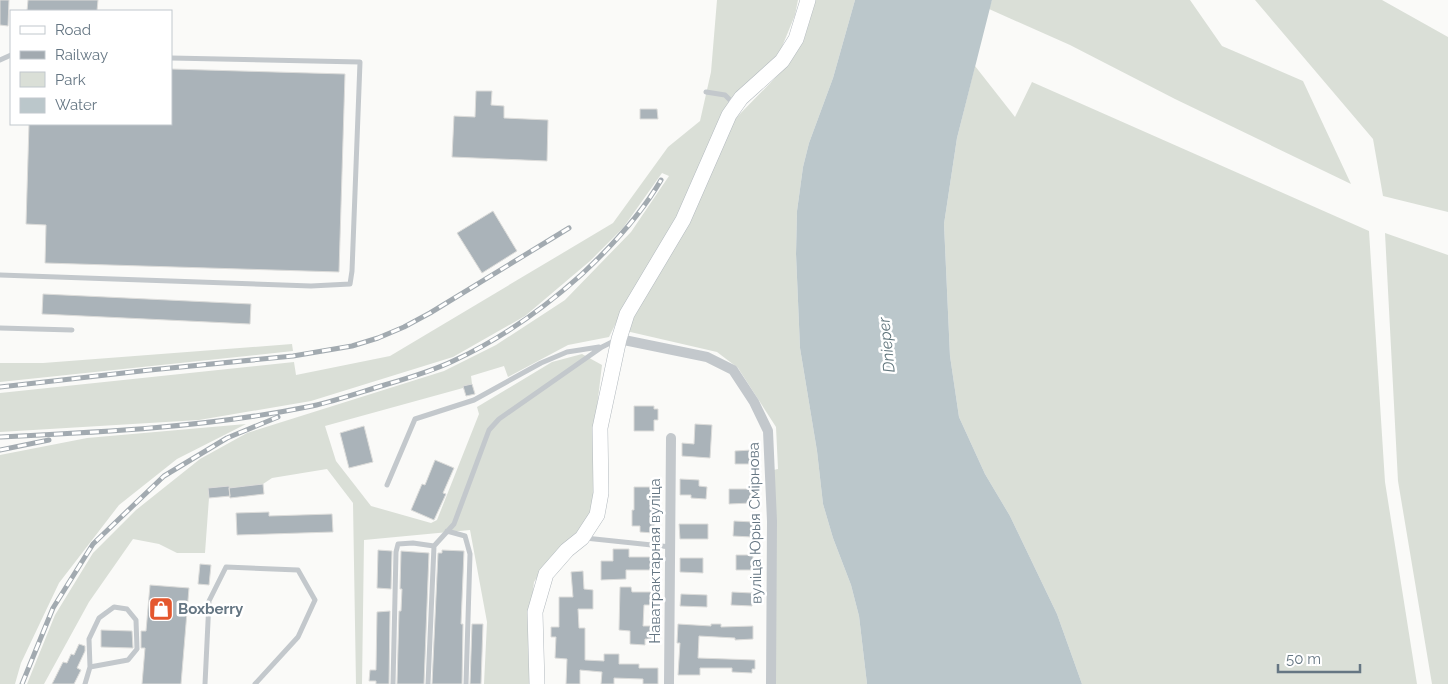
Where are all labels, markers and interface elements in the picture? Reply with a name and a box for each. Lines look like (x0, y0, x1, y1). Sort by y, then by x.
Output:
legend (10, 10, 172, 125)
text: Road (55, 21, 91, 39)
text: Railway (55, 46, 108, 64)
text: Park (55, 71, 86, 89)
text: Water (55, 96, 98, 114)
water label: Dnieper (874, 316, 899, 374)
street label: вуліца Юрыя Смірнова (745, 442, 765, 604)
street label: Наватрактарная вуліца (646, 478, 664, 644)
shop icon: Boxberry (148, 596, 174, 622)
place label: Boxberry (178, 600, 244, 618)
scale bar (1278, 642, 1360, 674)
text: 50 m (1286, 650, 1321, 668)

